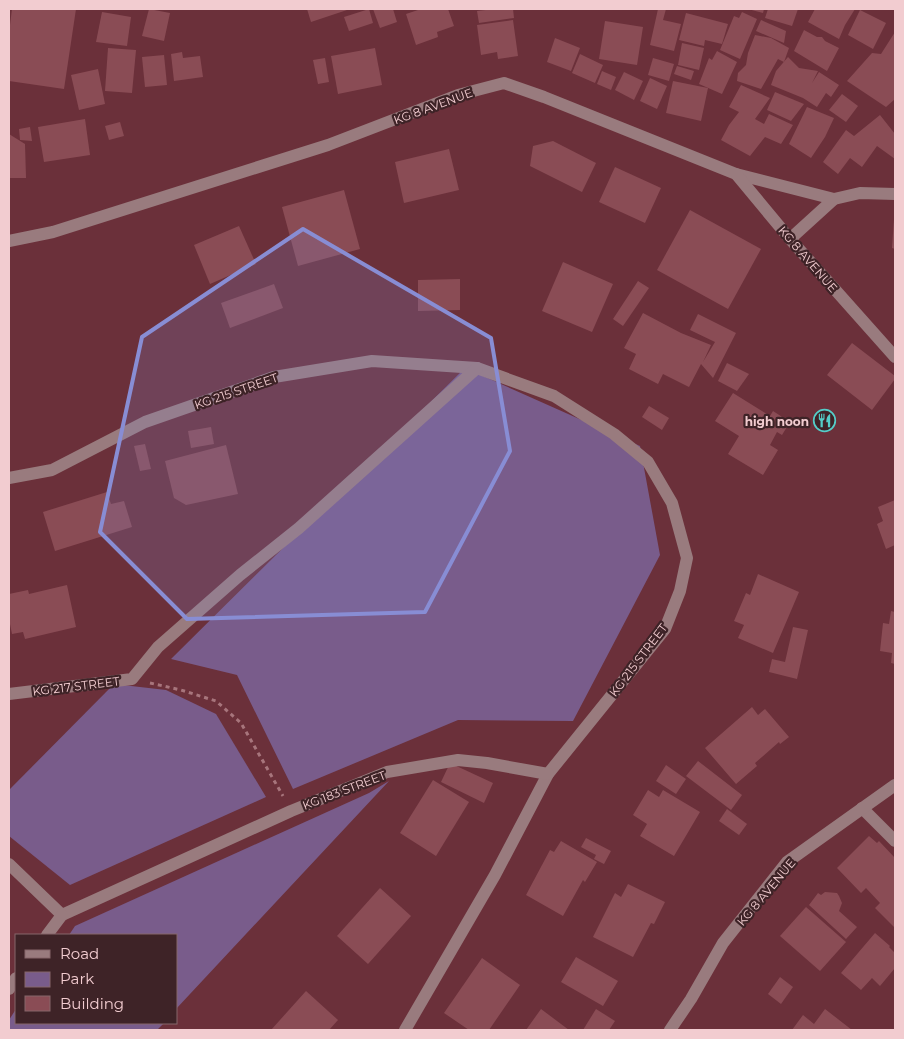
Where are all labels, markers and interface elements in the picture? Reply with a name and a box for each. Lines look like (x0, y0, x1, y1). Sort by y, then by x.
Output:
street label: KG 8 AVENUE (391, 85, 475, 127)
street label: KG 8 AVENUE (775, 223, 841, 295)
street label: KG 215 STREET (192, 370, 280, 412)
restaurant icon: high noon (813, 409, 837, 433)
place label: high noon (745, 414, 809, 429)
street label: KG 215 STREET (606, 621, 670, 699)
street label: KG 217 STREET (32, 673, 121, 699)
street label: KG 183 STREET (300, 767, 388, 813)
street label: KG 8 AVENUE (734, 855, 798, 929)
legend (15, 934, 178, 1024)
text: Road (60, 944, 99, 963)
text: Park (60, 969, 94, 988)
text: Building (60, 994, 124, 1013)

